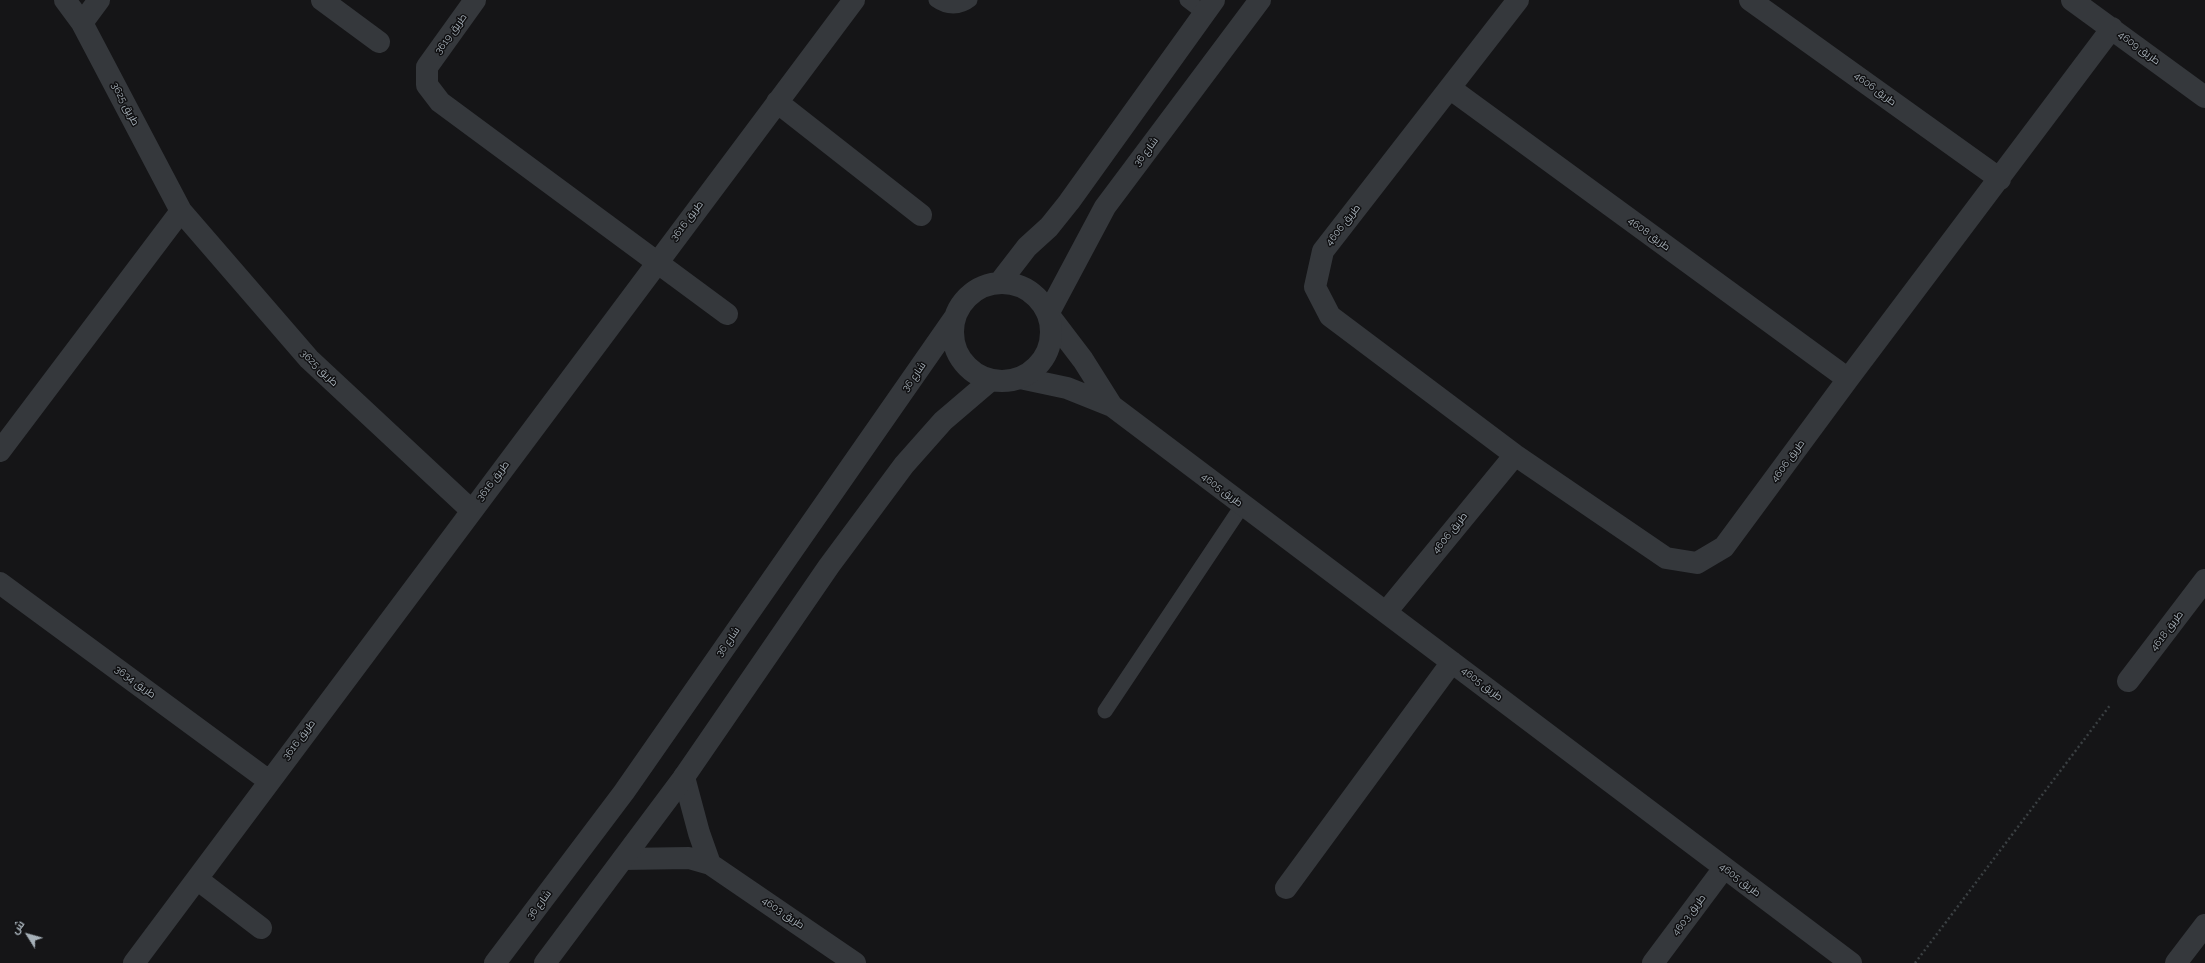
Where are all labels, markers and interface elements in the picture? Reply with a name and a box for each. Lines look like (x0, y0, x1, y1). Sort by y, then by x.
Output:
street label: طريق 3619 (432, 11, 470, 57)
street label: طريق 4609 (2116, 29, 2162, 67)
street label: طريق 4606 (1852, 70, 1898, 108)
street label: طريق 3625 (109, 80, 141, 128)
street label: شارع 36 (1131, 135, 1161, 169)
street label: طريق 3616 (668, 199, 706, 243)
street label: طريق 4606 (1323, 202, 1363, 248)
street label: طريق 4608 (1626, 215, 1672, 253)
street label: طريق 3625 (298, 347, 340, 389)
street label: شارع 36 (900, 360, 928, 394)
street label: طريق 4606 (1769, 438, 1807, 484)
street label: طريق 3616 (474, 459, 512, 503)
street label: طريق 4605 (1199, 471, 1245, 509)
street label: طريق 4606 (1430, 510, 1470, 556)
street label: طريق 4618 (2148, 609, 2186, 653)
street label: شارع 36 (714, 625, 742, 659)
street label: طريق 3634 (112, 663, 158, 701)
street label: طريق 4605 (1459, 665, 1505, 703)
street label: طريق 3616 (280, 718, 318, 762)
street label: طريق 4605 (1717, 861, 1763, 899)
street label: شارع 36 (524, 888, 554, 922)
street label: طريق 4603 (1670, 892, 1708, 938)
street label: طريق 4603 (760, 895, 806, 931)
north arrow (8, 915, 48, 955)
text: ش (9, 918, 27, 937)

